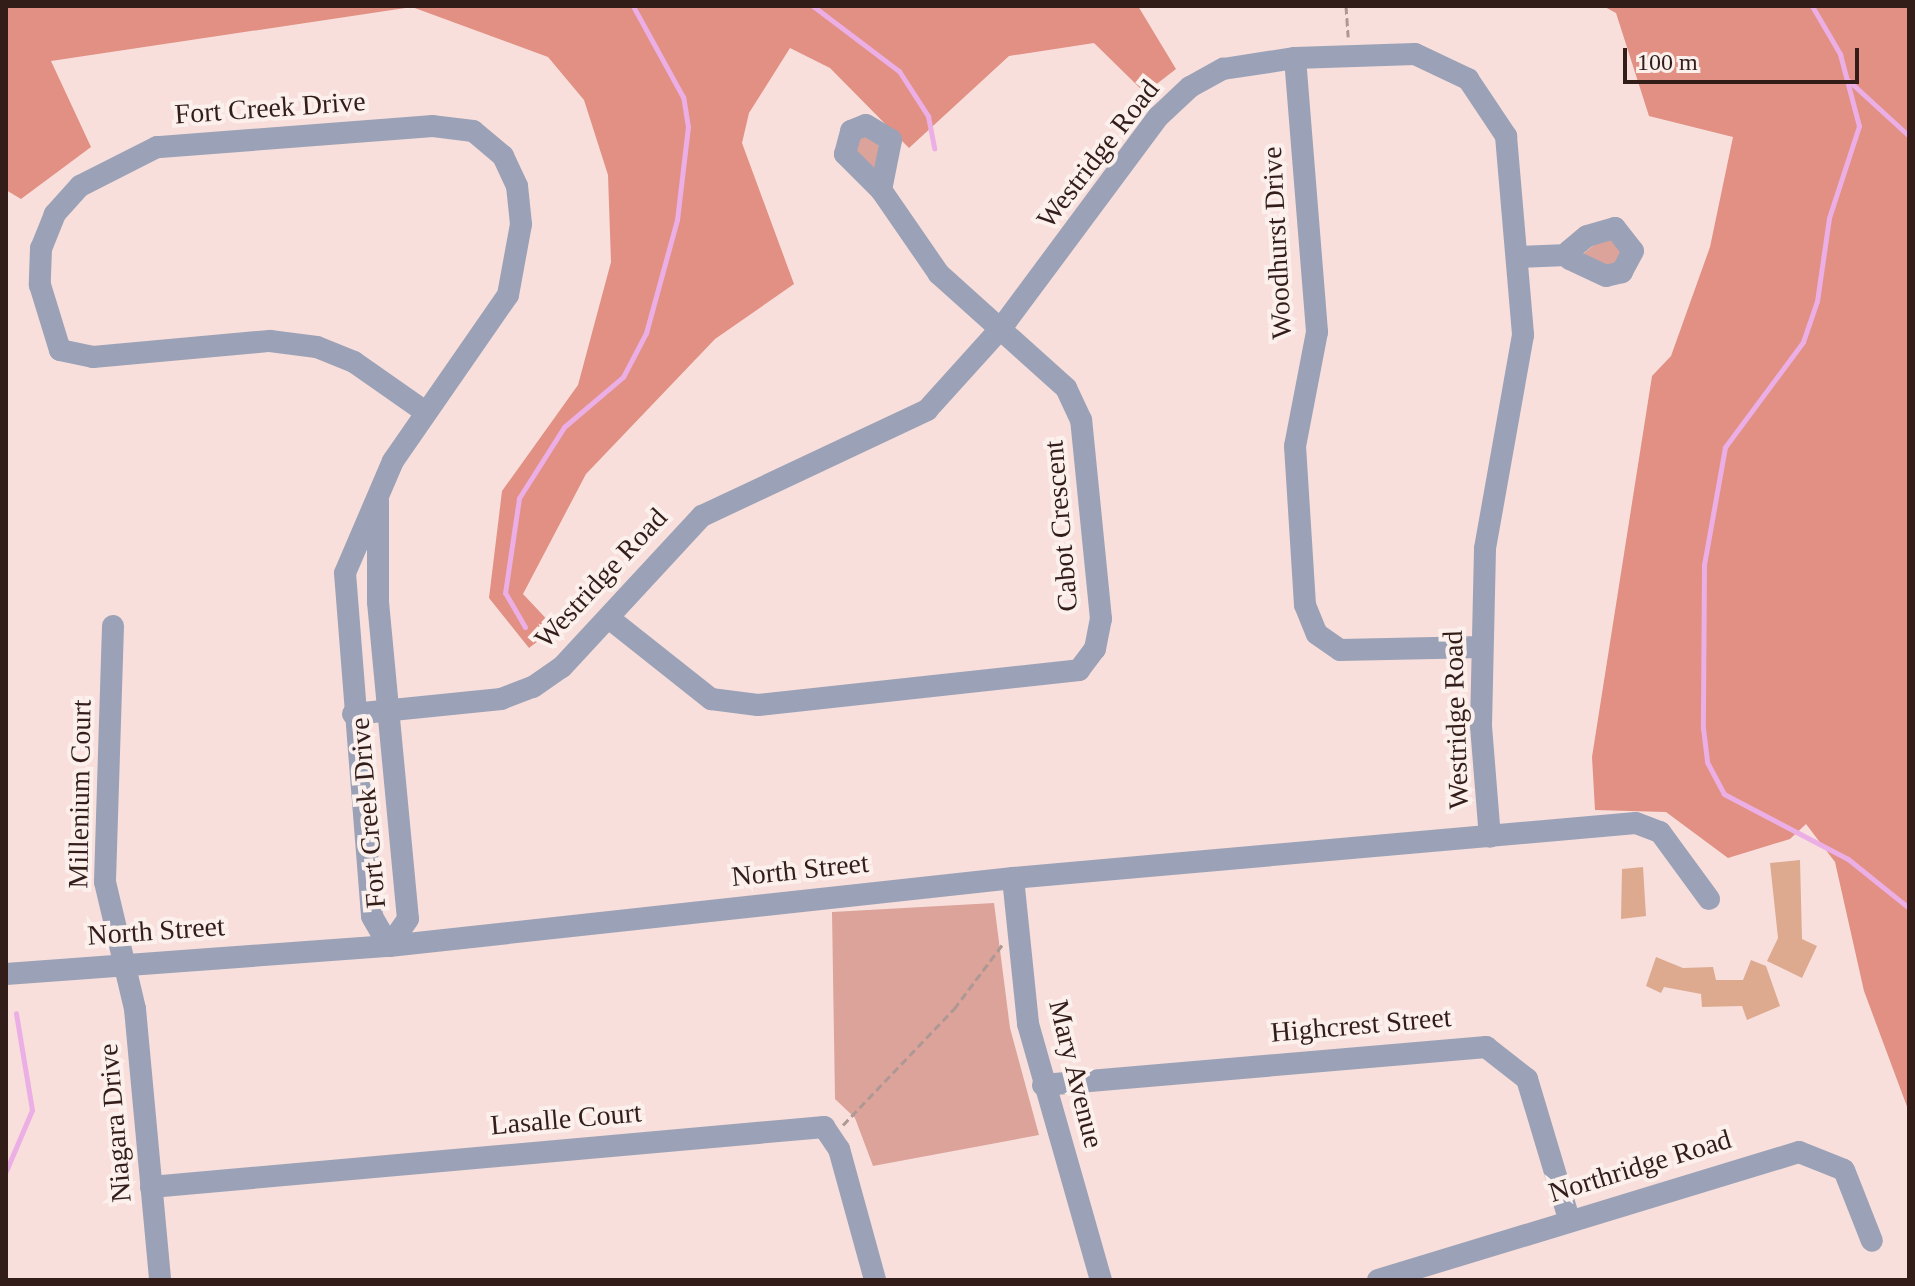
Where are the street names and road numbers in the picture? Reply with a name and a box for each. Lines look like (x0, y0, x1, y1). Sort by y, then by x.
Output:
street label: Westridge Road (1030, 73, 1166, 235)
street label: Fort Creek Drive (173, 85, 367, 131)
street label: Woodhurst Drive (1255, 146, 1299, 340)
street label: Cabot Crescent (1037, 439, 1085, 613)
street label: Westridge Road (528, 501, 674, 655)
street label: Westridge Road (1436, 630, 1476, 810)
street label: Millenium Court (62, 699, 98, 889)
street label: Fort Creek Drive (343, 716, 393, 910)
street label: North Street (730, 846, 870, 894)
street label: North Street (86, 909, 226, 953)
street label: Mary Avenue (1041, 996, 1111, 1152)
street label: Highcrest Street (1269, 1000, 1453, 1050)
street label: Niagara Drive (91, 1042, 139, 1204)
street label: Lasalle Court (489, 1096, 643, 1142)
street label: Northridge Road (1545, 1122, 1735, 1210)

